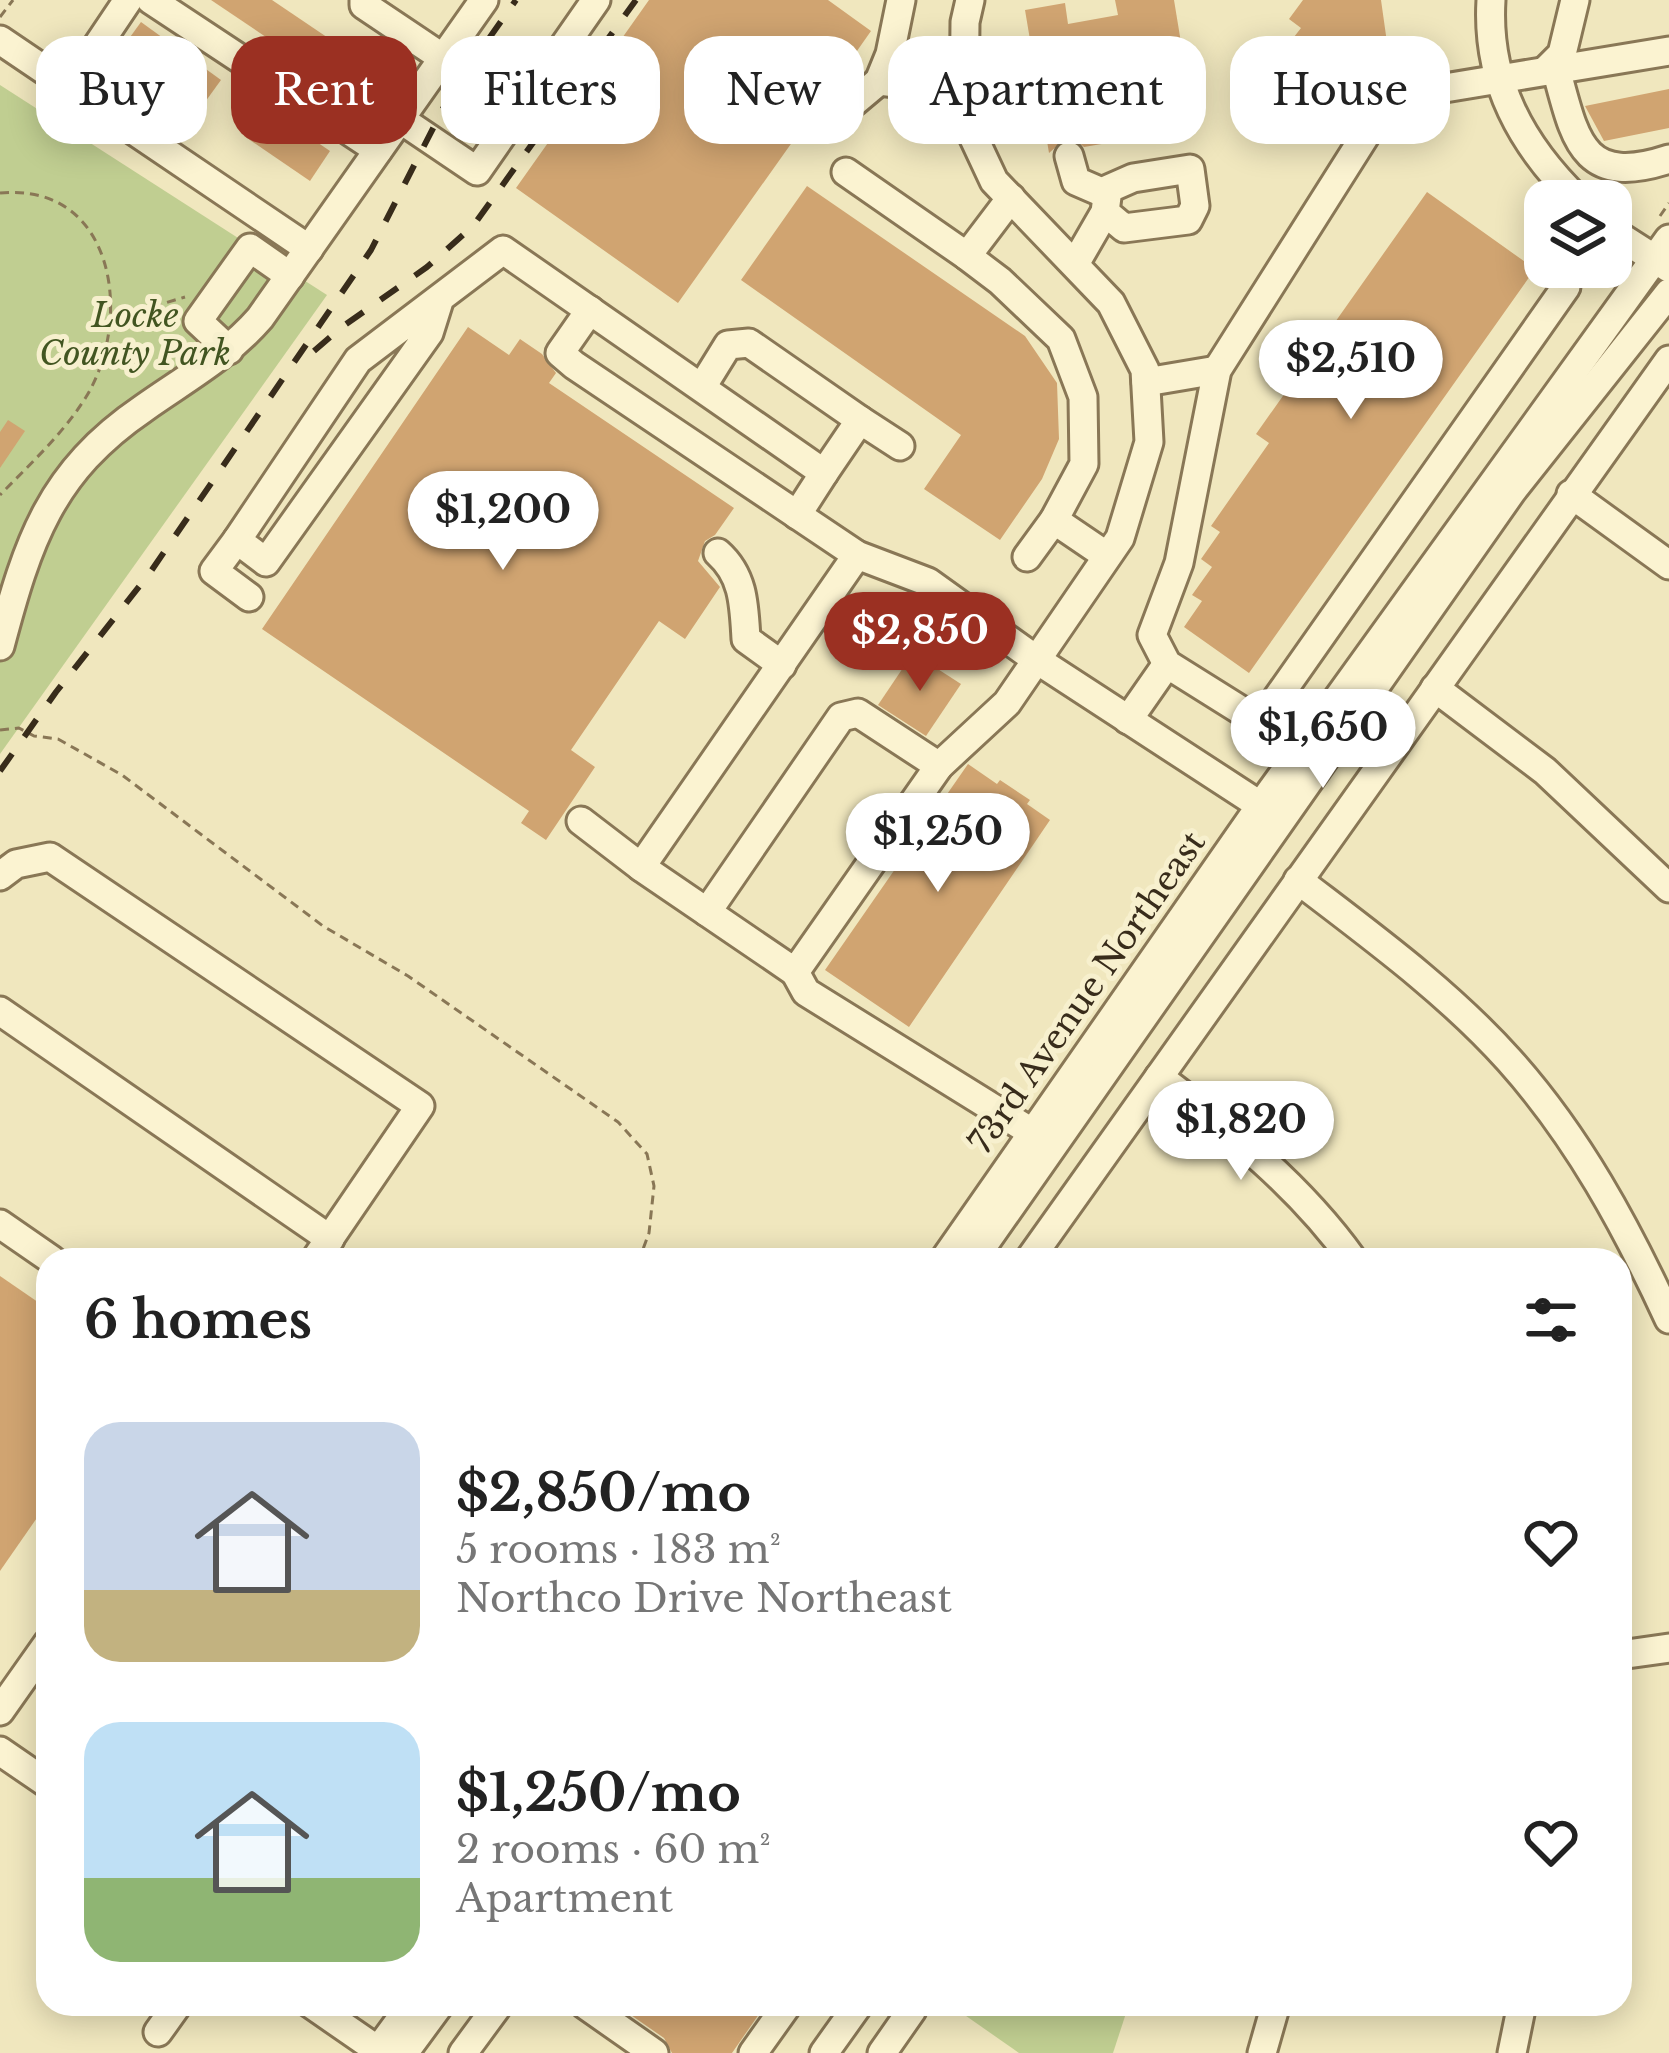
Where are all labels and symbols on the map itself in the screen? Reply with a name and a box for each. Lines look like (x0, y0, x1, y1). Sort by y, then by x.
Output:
park label: Locke County Park (39, 295, 231, 374)
pin: $2,510 (1253, 320, 1449, 422)
pin: $1,200 (405, 471, 601, 573)
pin: $2,850 (822, 592, 1018, 694)
pin: $1,650 (1225, 689, 1421, 791)
pin: $1,250 (840, 793, 1036, 895)
street label: 73rd Avenue Northeast (960, 823, 1214, 1161)
pin: $1,820 (1143, 1081, 1339, 1183)

